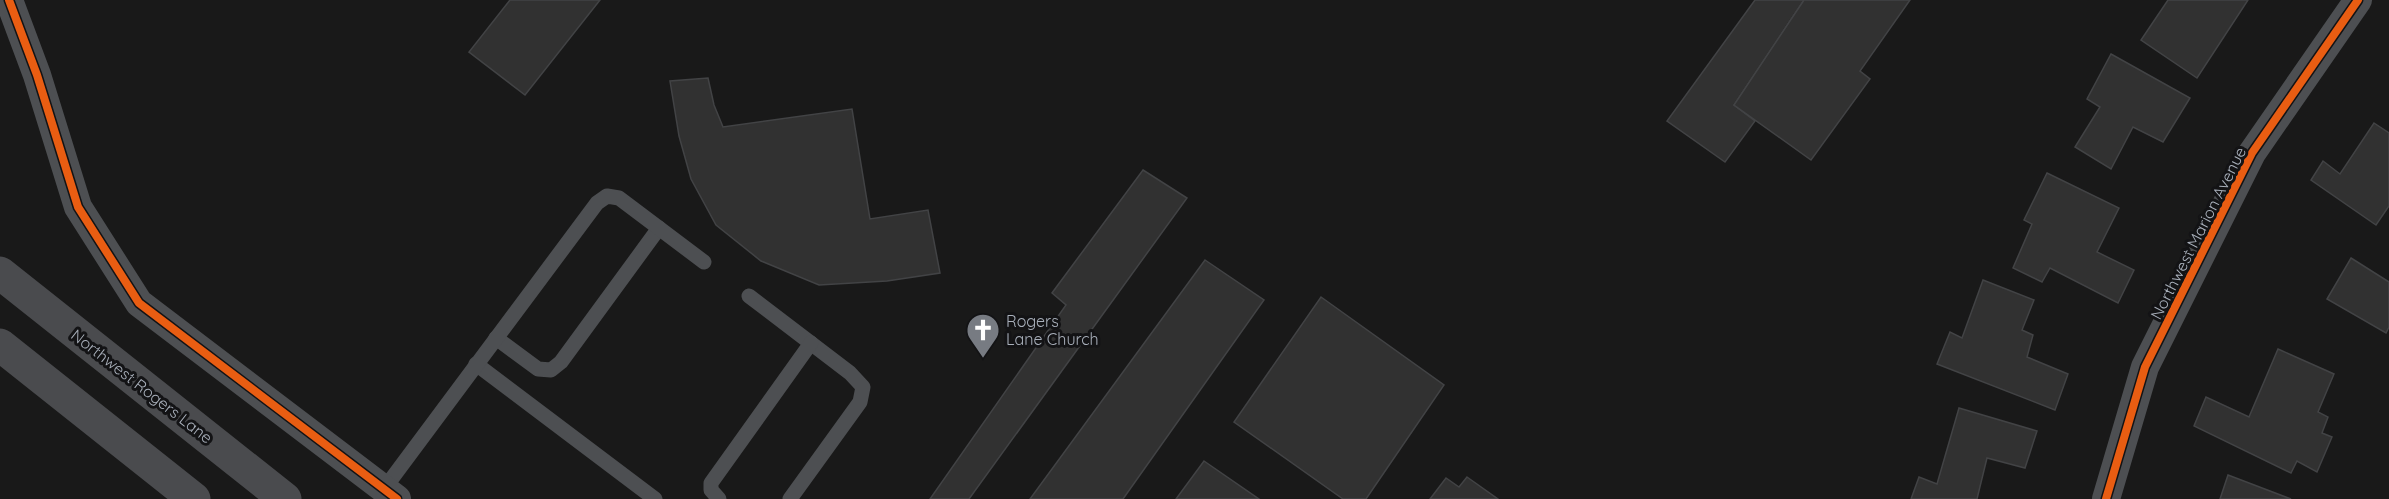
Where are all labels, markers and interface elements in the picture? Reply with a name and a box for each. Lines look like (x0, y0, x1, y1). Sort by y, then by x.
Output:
street label: Northwest Marion Avenue (2146, 143, 2250, 323)
place label: Rogers Lane Church (1006, 311, 1099, 349)
church icon: Rogers Lane Church (965, 312, 1001, 359)
street label: Northwest Rogers Lane (67, 325, 217, 447)

